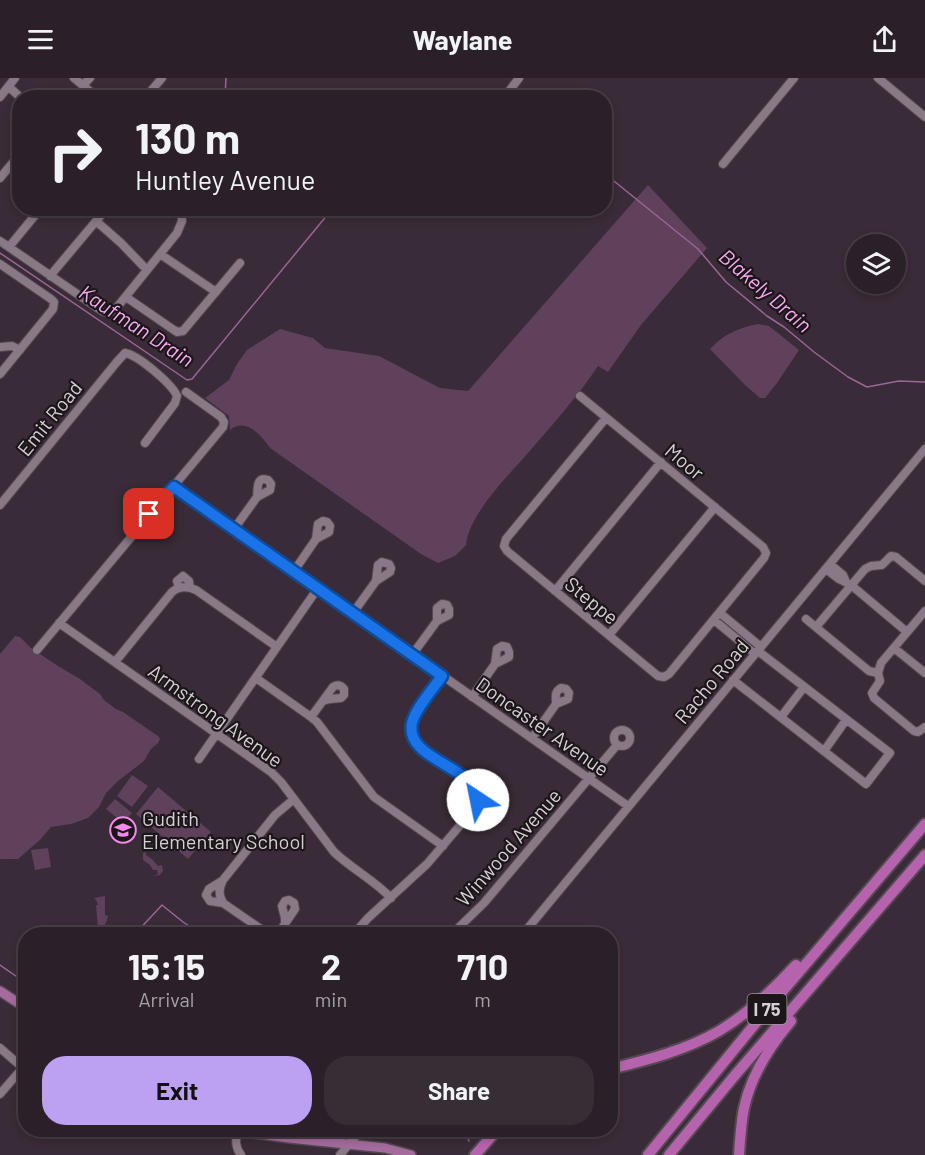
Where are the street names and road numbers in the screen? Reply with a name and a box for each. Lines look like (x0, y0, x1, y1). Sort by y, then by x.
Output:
street label: Emit Road (12, 376, 86, 460)
street label: Moor (661, 438, 709, 484)
street label: Steppe (560, 571, 624, 629)
street label: Racho Road (669, 634, 753, 728)
street label: Armstrong Avenue (144, 658, 288, 772)
street label: Doncaster Avenue (472, 671, 614, 781)
street label: Winwood Avenue (451, 783, 565, 911)
road number: I 75 (748, 994, 786, 1024)

